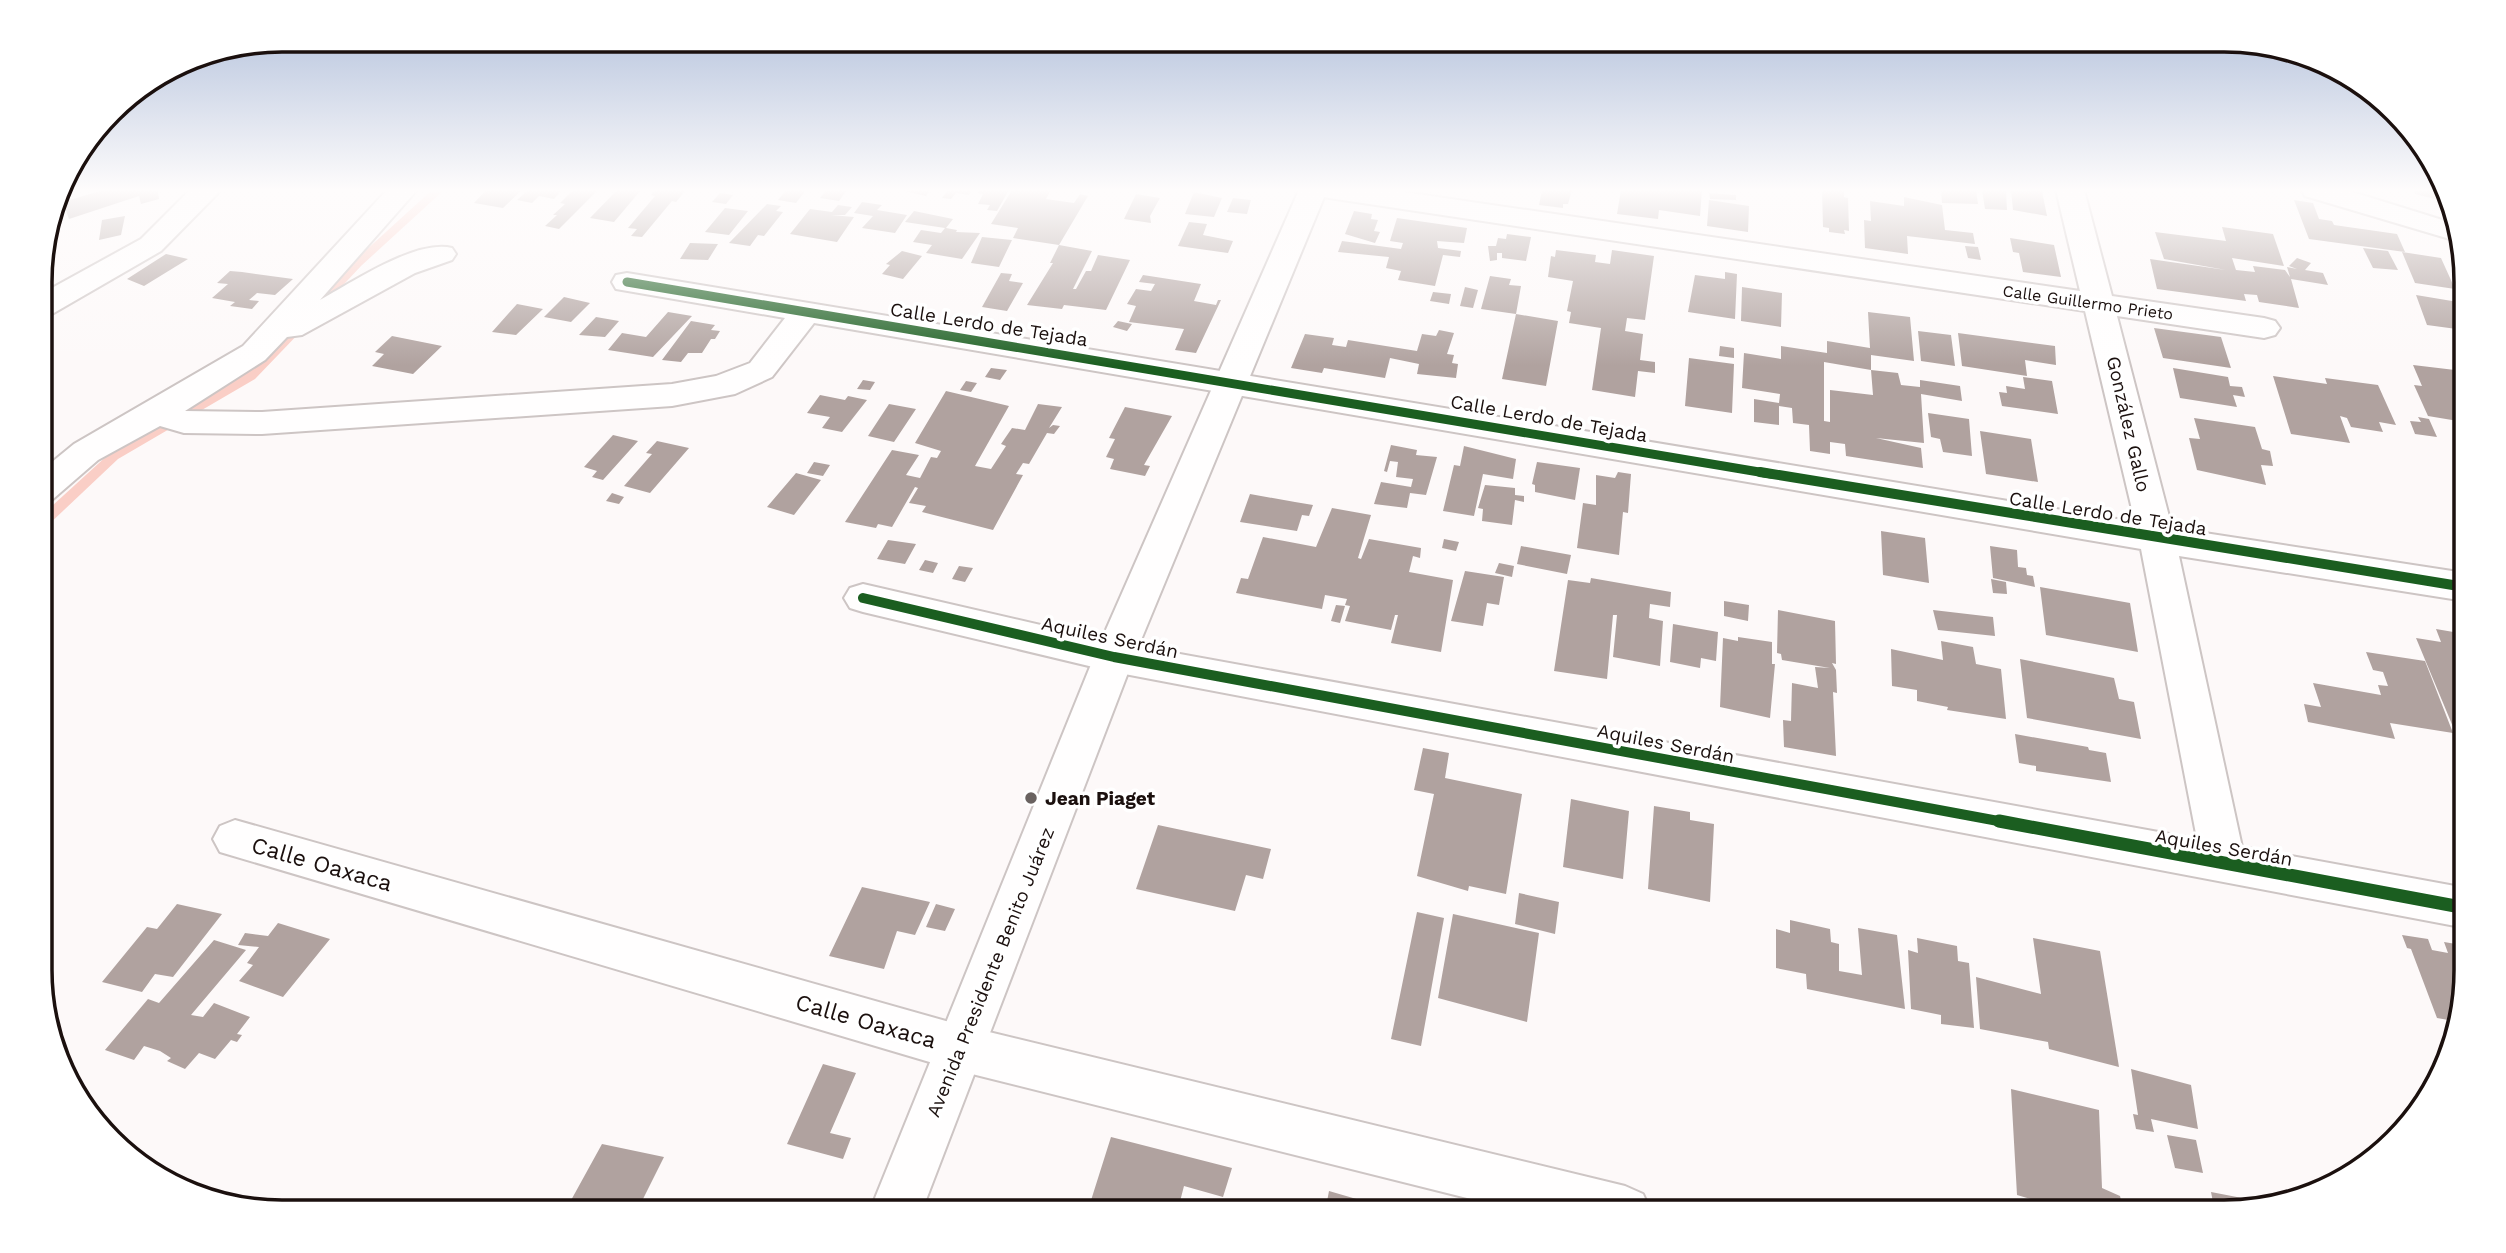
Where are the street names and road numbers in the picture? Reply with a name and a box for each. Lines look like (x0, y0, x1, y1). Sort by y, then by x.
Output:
street label: Calle Guillermo Prieto (2001, 281, 2174, 324)
street label: Calle Lerdo de Tejada (888, 298, 1090, 352)
street label: González Gallo (2102, 354, 2155, 494)
street label: Calle Lerdo de Tejada (1449, 390, 1650, 447)
street label: Calle Lerdo de Tejada (2007, 487, 2209, 541)
street label: Aquiles Serdán (1039, 612, 1180, 663)
street label: Aquiles Serdán (1595, 719, 1736, 768)
street label: Avenida Presidente Benito Juárez (922, 824, 1059, 1120)
street label: Aquiles Serdán (2153, 824, 2295, 871)
street label: Calle Oaxaca (248, 832, 395, 897)
street label: Calle Oaxaca (792, 989, 939, 1054)

